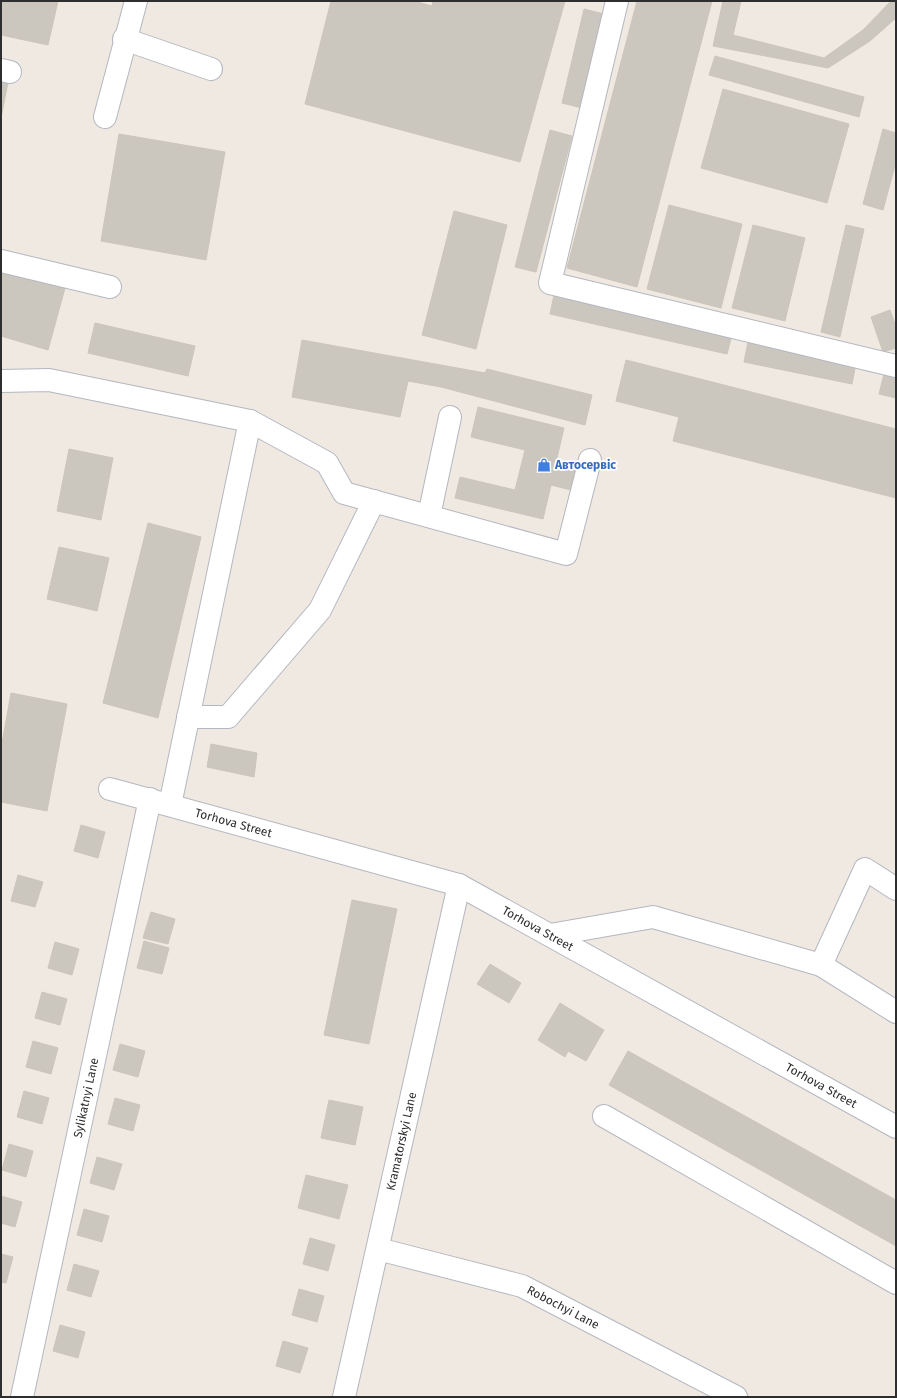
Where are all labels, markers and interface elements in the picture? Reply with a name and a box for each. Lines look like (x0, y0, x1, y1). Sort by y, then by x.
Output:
shop icon: Автосервіс (536, 457, 552, 473)
place label: Автосервіс (554, 458, 616, 472)
street label: Torhova Street (193, 806, 274, 840)
street label: Torhova Street (500, 903, 576, 954)
street label: Sylikatnyi Lane (71, 1056, 101, 1139)
street label: Torhova Street (783, 1060, 860, 1111)
street label: Kramatorskyi Lane (384, 1091, 419, 1192)
street label: Robochyi Lane (525, 1283, 602, 1332)

